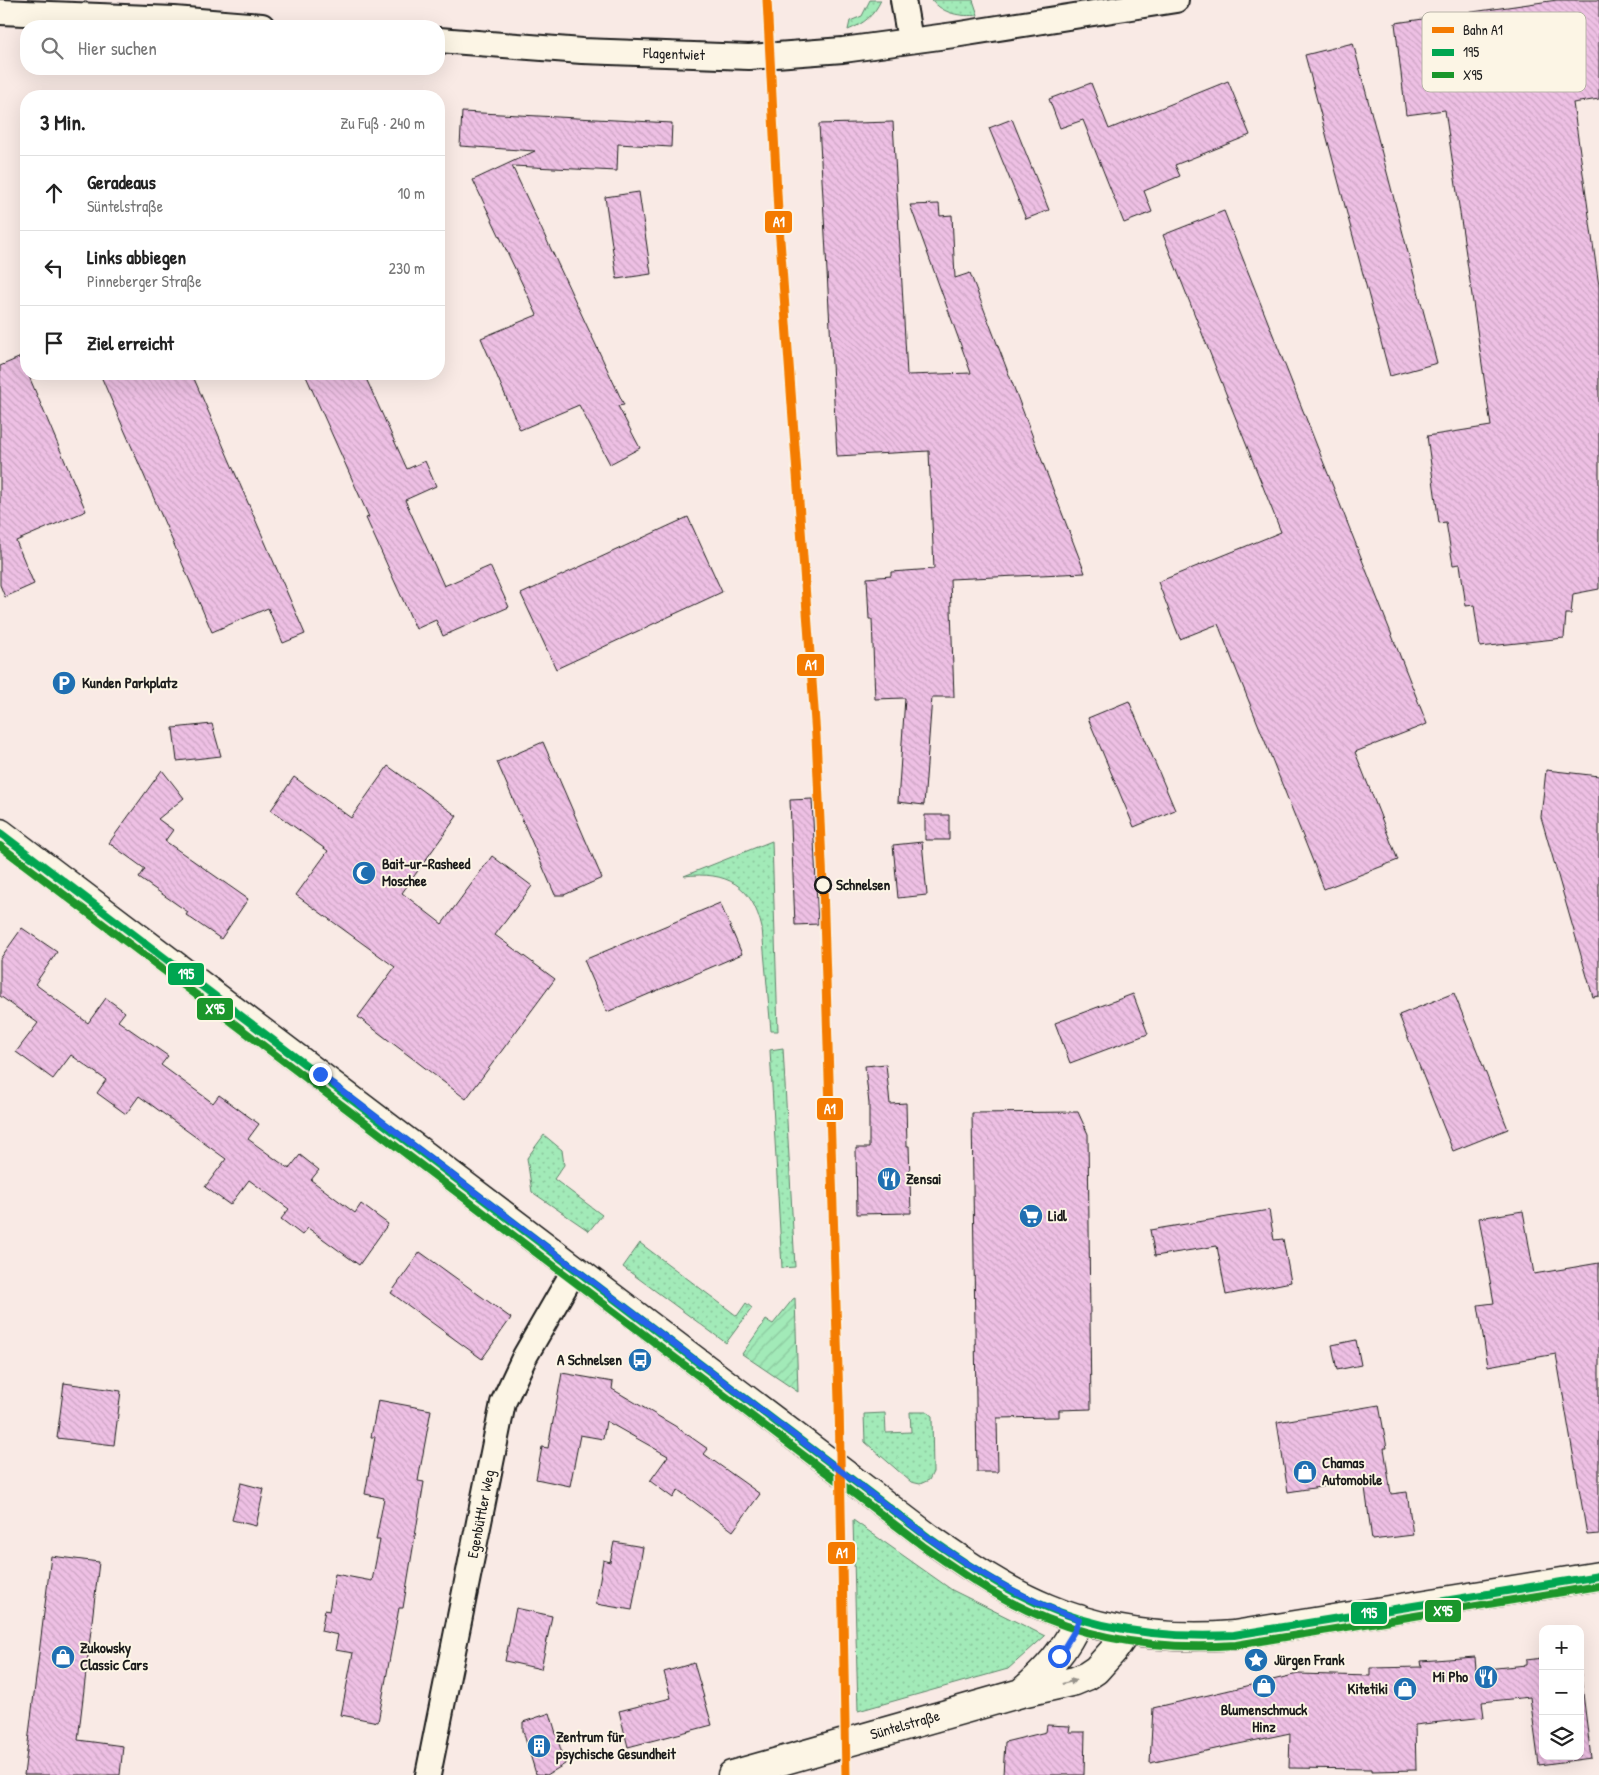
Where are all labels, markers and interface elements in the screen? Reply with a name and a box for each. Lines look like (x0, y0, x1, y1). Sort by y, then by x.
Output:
legend (1422, 12, 1586, 92)
search box (20, 20, 445, 75)
text: Bahn A1 (1463, 20, 1503, 39)
icon: search (38, 34, 66, 62)
text: Hier suchen (78, 35, 157, 61)
street label: Flagentwiet (642, 42, 706, 65)
text: 195 (1463, 42, 1479, 61)
text: X95 (1463, 65, 1483, 84)
text: 3 Min. (40, 108, 85, 137)
text: Zu Fuß · 240 m (340, 112, 425, 134)
text: Geradeaus (87, 169, 156, 195)
icon: ahead (40, 179, 68, 207)
text: 10 m (397, 182, 425, 204)
text: Süntelstraße (87, 195, 163, 217)
line badge: A1 (764, 210, 793, 234)
text: A1 (773, 212, 785, 231)
text: Links abbiegen (87, 244, 186, 270)
icon: left (40, 254, 68, 282)
text: 230 m (389, 257, 425, 279)
text: Pinneberger Straße (87, 270, 202, 292)
icon: arrive (40, 329, 68, 357)
text: Ziel erreicht (87, 330, 174, 356)
line badge: A1 (796, 653, 825, 677)
text: A1 (805, 655, 817, 674)
parking icon: Kunden Parkplatz (51, 670, 77, 696)
place label: Kunden Parkplatz (82, 672, 178, 694)
place label: Bait-ur-Rasheed Moschee (382, 853, 471, 891)
mosque icon: Bait-ur-Rasheed Moschee (351, 860, 377, 886)
place label: Schnelsen (836, 874, 890, 895)
marker: Schnelsen (814, 876, 832, 894)
line badge: 195 (167, 962, 205, 986)
text: 195 (178, 964, 194, 983)
line badge: X95 (196, 997, 234, 1021)
text: X95 (205, 999, 225, 1018)
route end (309, 1063, 332, 1086)
line badge: A1 (816, 1097, 844, 1121)
text: A1 (824, 1099, 836, 1118)
restaurant icon: Zensai (876, 1166, 902, 1192)
place label: Zensai (906, 1168, 941, 1189)
supermarket icon: Lidl (1018, 1203, 1044, 1229)
place label: Lidl (1048, 1205, 1068, 1226)
bus stop icon: A Schnelsen (627, 1347, 653, 1373)
place label: A Schnelsen (557, 1349, 622, 1370)
place label: Chamas Automobile (1322, 1452, 1382, 1490)
shop icon: Chamas Automobile (1292, 1459, 1318, 1485)
street label: Egenbüttler Weg (462, 1468, 499, 1560)
line badge: A1 (827, 1541, 856, 1565)
text: A1 (836, 1543, 848, 1562)
line badge: X95 (1424, 1599, 1462, 1623)
line badge: 195 (1350, 1601, 1388, 1625)
text: X95 (1433, 1601, 1453, 1620)
text: 195 (1361, 1603, 1377, 1622)
map controls (1539, 1625, 1584, 1760)
button: + (1539, 1625, 1584, 1670)
place label: Zukowsky Classic Cars (80, 1637, 148, 1675)
shop icon: Zukowsky Classic Cars (50, 1644, 76, 1670)
route start (1048, 1645, 1071, 1668)
place icon: Jürgen Frank (1243, 1647, 1269, 1673)
place label: Jürgen Frank (1274, 1649, 1345, 1671)
restaurant icon: Mi Pho (1473, 1664, 1499, 1690)
place label: Mi Pho (1433, 1666, 1468, 1687)
button: − (1539, 1670, 1584, 1715)
shop icon: Blumenschmuck Hinz (1251, 1673, 1277, 1699)
shop icon: Kitetiki (1392, 1676, 1418, 1702)
one-way arrow (1061, 1678, 1076, 1686)
place label: Kitetiki (1348, 1678, 1388, 1699)
place label: Blumenschmuck Hinz (1221, 1699, 1308, 1737)
street label: Süntelstraße (868, 1705, 942, 1744)
button: layers (1539, 1715, 1584, 1760)
place label: Zentrum für psychische Gesundheit (556, 1726, 677, 1765)
building icon: Zentrum für psychische Gesundheit (526, 1733, 552, 1759)

